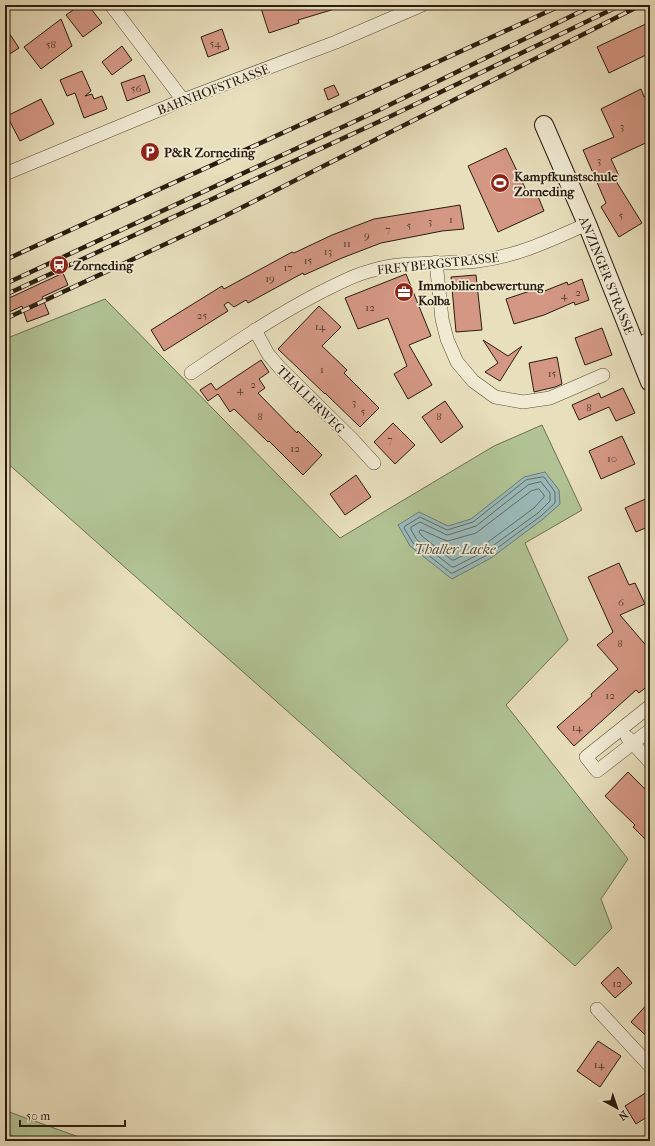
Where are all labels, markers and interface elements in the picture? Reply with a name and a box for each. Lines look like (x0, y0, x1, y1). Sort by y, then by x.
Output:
house number: 54 (209, 37, 221, 50)
house number: 58 (46, 38, 56, 51)
street label: BAHNHOFSTRASSE (155, 61, 271, 118)
house number: 56 (131, 82, 141, 95)
house number: 3 (620, 120, 624, 133)
parking icon: P&R Zorneding (139, 141, 161, 163)
place label: P&R Zorneding (164, 145, 256, 161)
house number: 3 (597, 154, 601, 167)
place label: Kampfkunstschule Zorneding (514, 169, 618, 200)
sports icon: Kampfkunstschule Zorneding (489, 172, 511, 194)
house number: 5 (619, 209, 624, 222)
house number: 1 (449, 213, 453, 226)
street label: ANZINGER STRASSE (576, 213, 637, 336)
house number: 3 (428, 215, 432, 228)
house number: 5 (407, 219, 412, 232)
house number: 7 (385, 223, 391, 236)
house number: 9 (364, 229, 370, 242)
house number: 11 (343, 237, 351, 250)
house number: 13 (324, 245, 332, 258)
street label: FREYBERGSTRASSE (376, 250, 500, 277)
station icon: Zorneding (48, 254, 70, 276)
house number: 15 (304, 254, 313, 267)
place label: Zorneding (73, 258, 134, 274)
house number: 17 (283, 261, 293, 274)
house number: 19 (265, 272, 275, 285)
place label: Immobilienbewertung Kolba (418, 278, 545, 308)
office icon: Immobilienbewertung Kolba (393, 281, 415, 303)
house number: 2 (575, 286, 581, 299)
house number: 4 (561, 289, 568, 302)
house number: 12 (365, 301, 375, 314)
house number: 25 (197, 309, 207, 322)
house number: 14 (315, 320, 326, 333)
street label: THALLERWEG (274, 362, 348, 436)
house number: 1 (320, 363, 324, 376)
house number: 15 (548, 367, 557, 380)
house number: 2 (250, 378, 256, 391)
house number: 4 (237, 383, 244, 396)
house number: 3 (352, 396, 356, 409)
house number: 8 (586, 401, 592, 414)
house number: 5 (361, 405, 366, 418)
house number: 8 (257, 410, 263, 423)
house number: 8 (436, 410, 442, 423)
house number: 7 (387, 433, 393, 446)
house number: 12 (290, 442, 300, 455)
house number: 10 (607, 452, 617, 465)
water label: Thaller Lacke (414, 541, 496, 558)
house number: 6 (618, 596, 624, 609)
house number: 8 (617, 637, 623, 650)
house number: 12 (605, 689, 615, 702)
house number: 14 (572, 721, 583, 734)
house number: 12 (612, 977, 622, 990)
house number: 14 (594, 1058, 605, 1071)
north arrow (597, 1088, 637, 1128)
scale bar (20, 1102, 125, 1128)
text: N (615, 1108, 630, 1123)
text: 50 m (26, 1109, 50, 1123)

